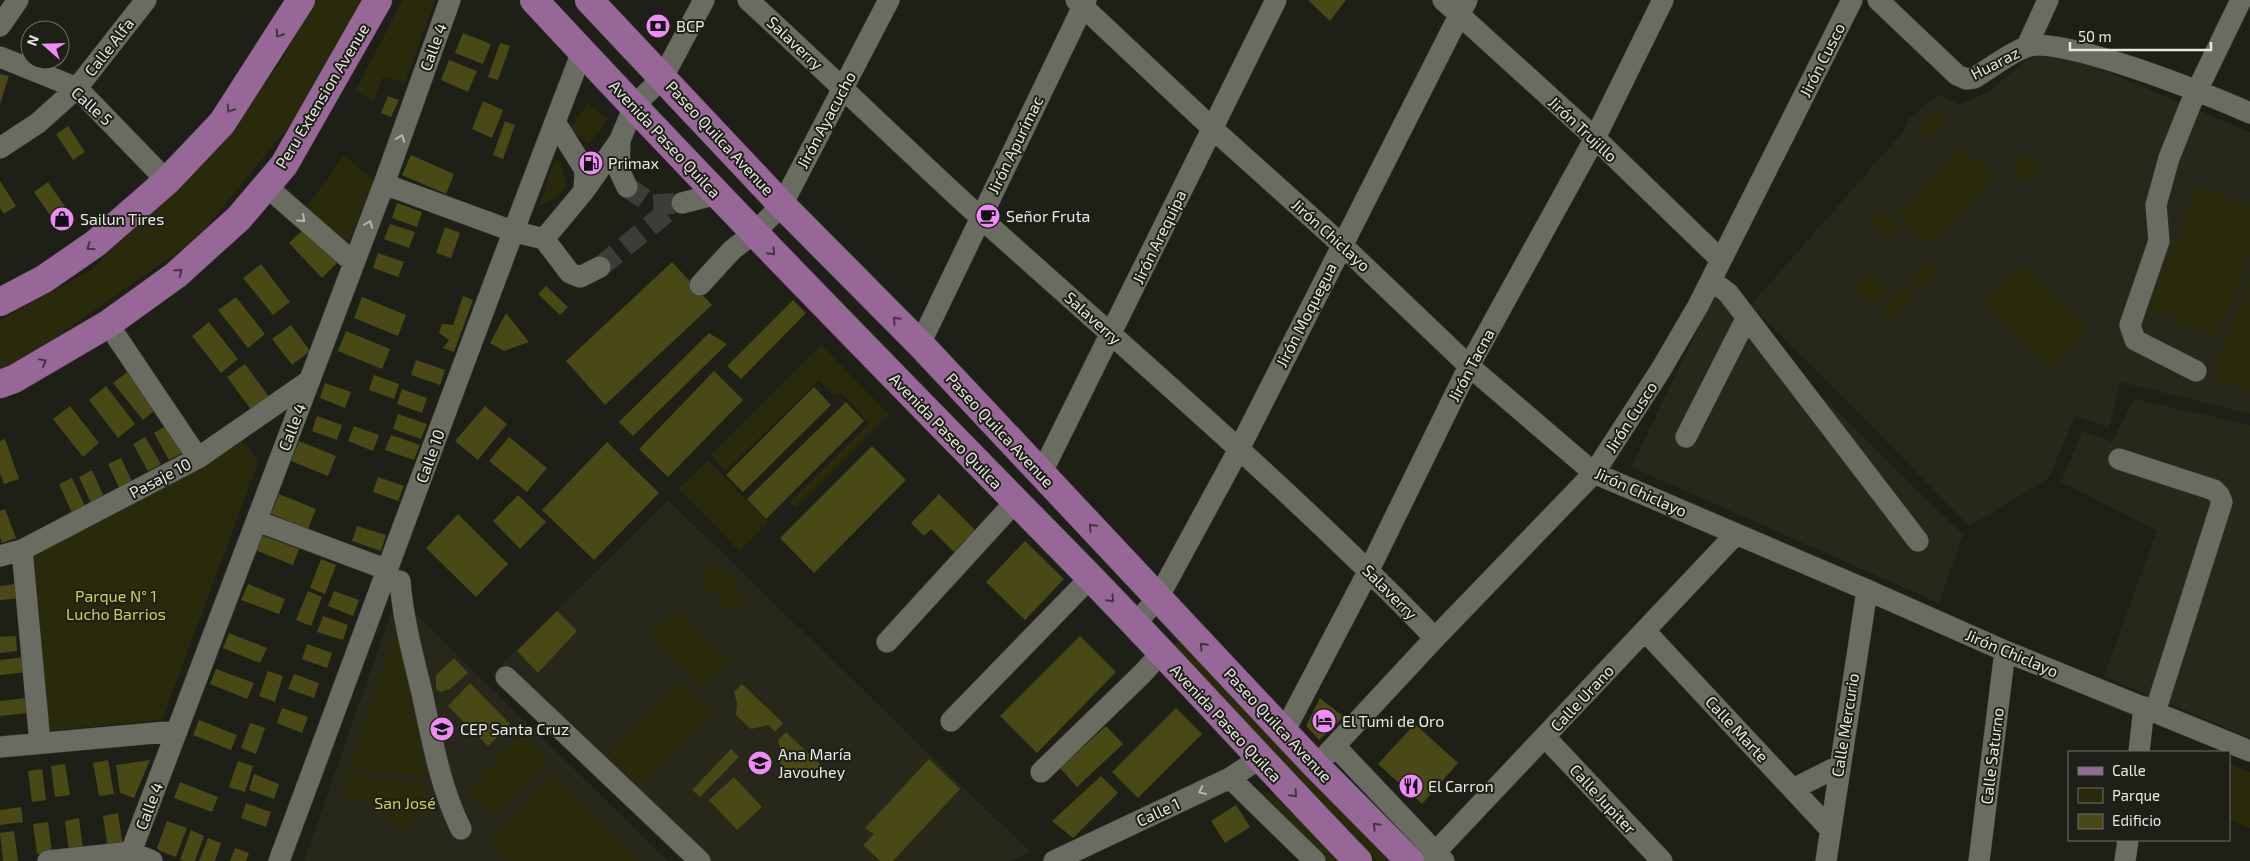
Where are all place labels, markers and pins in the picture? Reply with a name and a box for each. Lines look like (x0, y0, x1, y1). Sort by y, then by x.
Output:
bank icon: BCP (645, 13, 671, 39)
place label: BCP (676, 16, 704, 35)
fuel station icon: Primax (578, 150, 604, 176)
place label: Primax (608, 153, 660, 172)
cafe icon: Señor Fruta (975, 203, 1001, 229)
shop icon: Sailun Tires (49, 206, 75, 232)
place label: Señor Fruta (1006, 206, 1090, 225)
place label: Sailun Tires (80, 209, 164, 228)
hotel icon: El Tumi de Oro (1311, 708, 1337, 734)
place label: El Tumi de Oro (1342, 711, 1444, 730)
school or university icon: CEP Santa Cruz (429, 716, 455, 742)
place label: CEP Santa Cruz (460, 719, 569, 738)
place label: Ana María Javouhey (778, 744, 852, 781)
school or university icon: Ana María Javouhey (747, 750, 773, 776)
restaurant icon: El Carron (1398, 773, 1424, 799)
place label: El Carron (1428, 776, 1494, 795)

